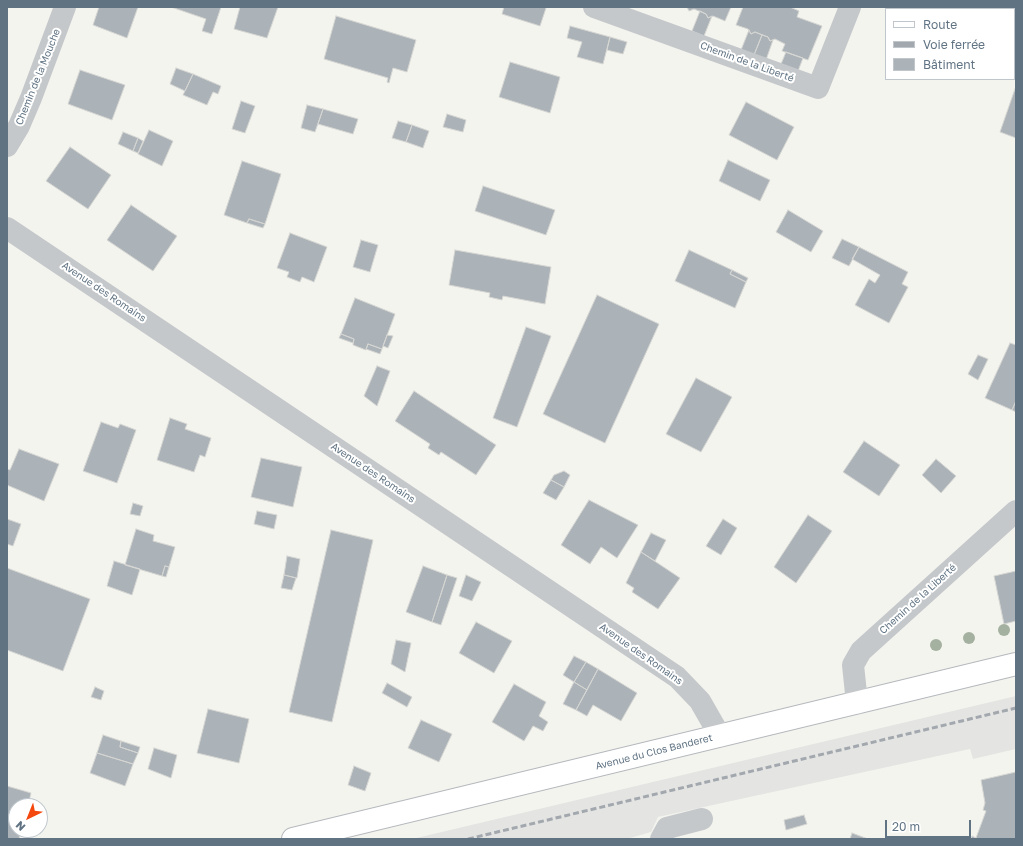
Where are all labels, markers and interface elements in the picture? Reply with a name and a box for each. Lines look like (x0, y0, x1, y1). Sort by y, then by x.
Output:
legend (885, 8, 1015, 80)
text: Route (923, 17, 957, 32)
street label: Chemin de la Mouche (13, 27, 63, 127)
text: Voie ferrée (923, 37, 985, 52)
street label: Chemin de la Liberté (698, 39, 796, 85)
text: Bâtiment (923, 57, 975, 72)
street label: Avenue des Romains (60, 259, 148, 325)
street label: Avenue des Romains (329, 440, 417, 506)
street label: Chemin de la Liberté (877, 561, 959, 637)
street label: Avenue des Romains (597, 621, 685, 687)
street label: Avenue du Clos Banderet (594, 732, 714, 772)
north arrow (8, 798, 48, 838)
scale bar (887, 812, 973, 838)
text: N (13, 819, 28, 834)
text: 20 m (892, 819, 920, 834)

